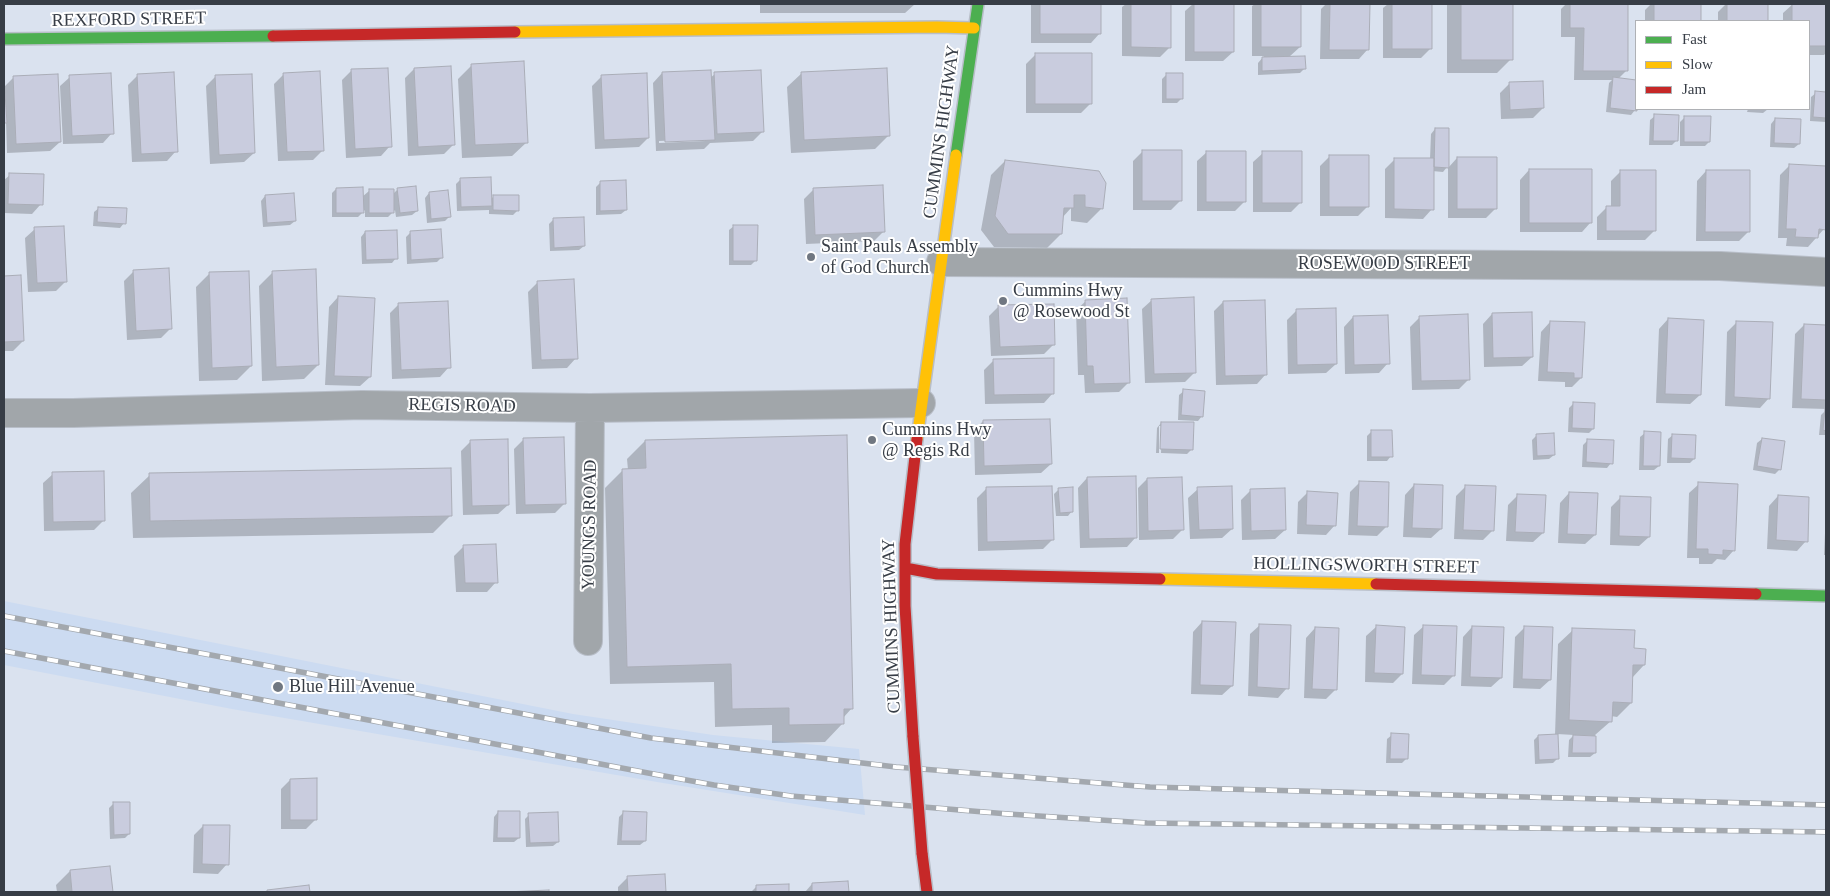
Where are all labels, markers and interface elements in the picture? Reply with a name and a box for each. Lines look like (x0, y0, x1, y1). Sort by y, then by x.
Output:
street label: REXFORD STREET (52, 8, 206, 32)
legend (1635, 20, 1810, 110)
text: Fast (1682, 31, 1707, 47)
street label: CUMMINS HIGHWAY (919, 44, 965, 220)
text: Slow (1682, 56, 1713, 72)
text: Jam (1682, 81, 1706, 97)
place label: Saint Pauls Assembly of God Church (821, 236, 978, 278)
marker: Saint Pauls Assembly of God Church (805, 251, 817, 263)
street label: ROSEWOOD STREET (1298, 253, 1470, 275)
place label: Cummins Hwy @ Rosewood St (1013, 280, 1130, 322)
marker: Cummins Hwy @ Rosewood St (997, 295, 1009, 307)
street label: REGIS ROAD (408, 394, 516, 418)
place label: Cummins Hwy @ Regis Rd (882, 419, 992, 462)
marker: Cummins Hwy @ Regis Rd (866, 434, 878, 446)
street label: YOUNGS ROAD (578, 460, 602, 590)
street label: CUMMINS HIGHWAY (878, 538, 906, 714)
street label: HOLLINGSWORTH STREET (1253, 553, 1479, 579)
place label: Blue Hill Avenue (289, 676, 415, 698)
marker: Blue Hill Avenue (271, 680, 285, 694)

